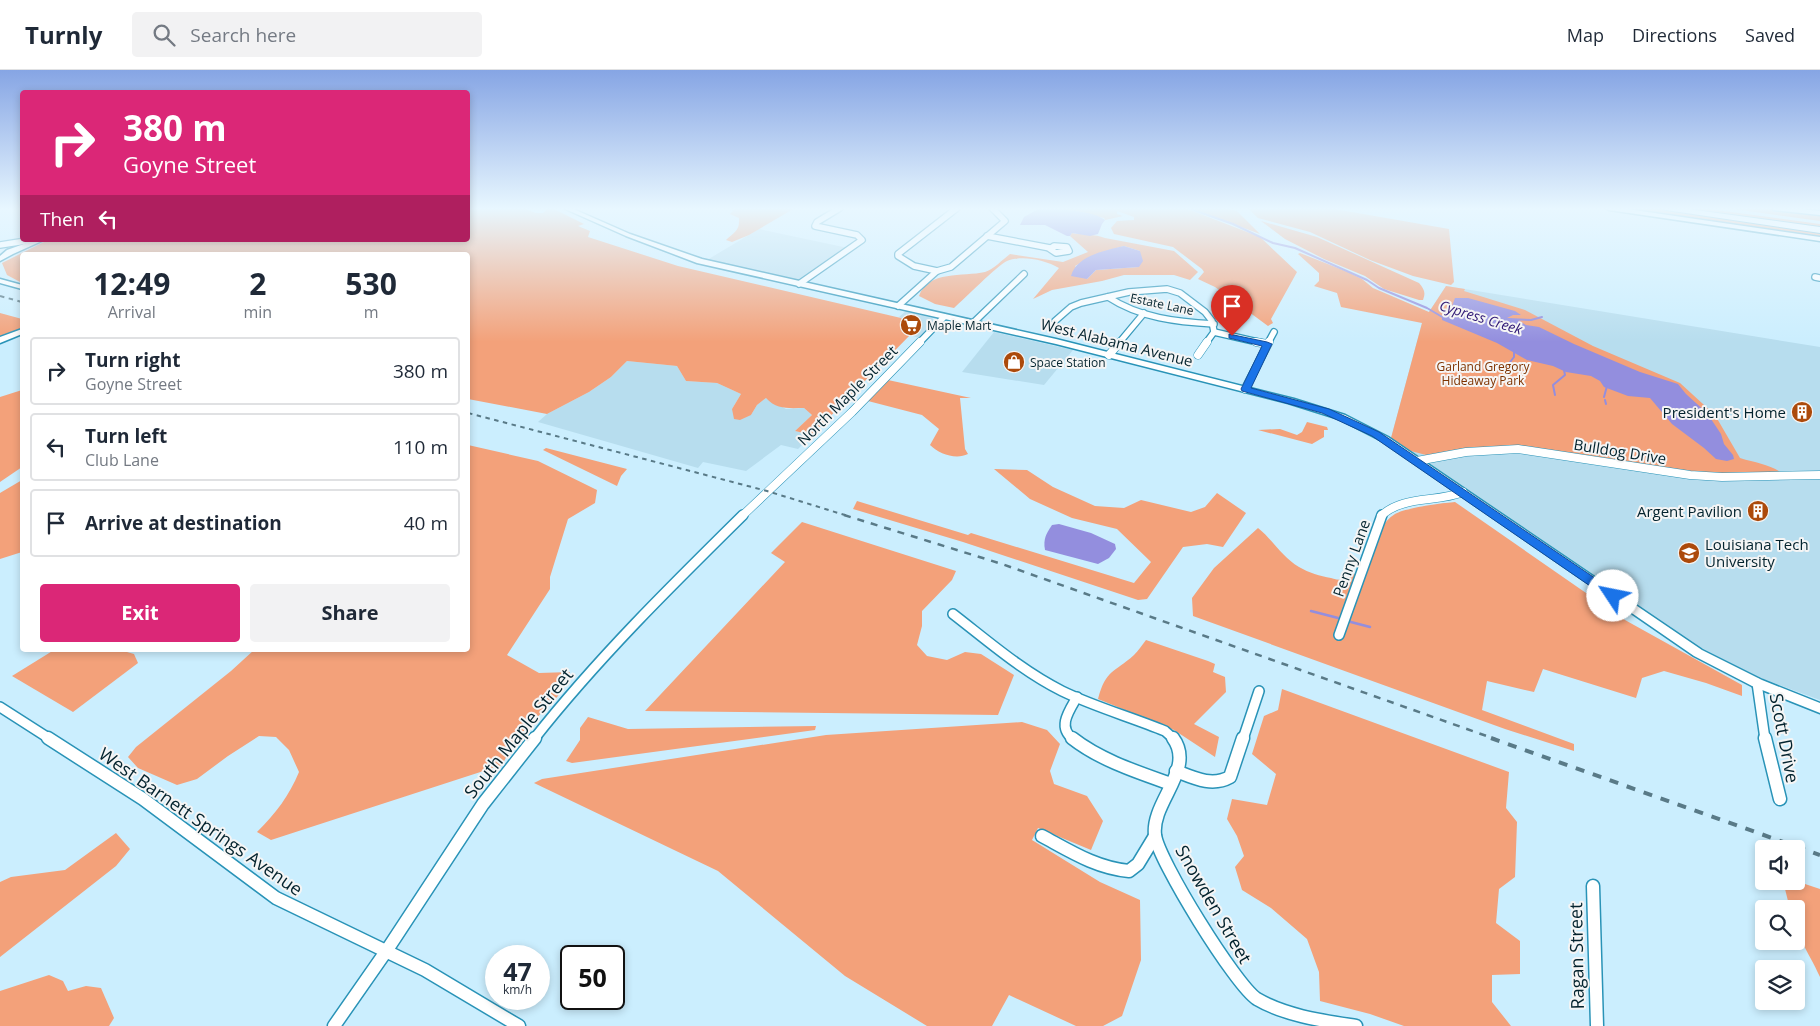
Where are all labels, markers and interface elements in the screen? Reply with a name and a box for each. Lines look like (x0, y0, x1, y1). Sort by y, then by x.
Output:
search box (132, 12, 482, 57)
text: Turnly (25, 18, 102, 51)
icon: search (150, 21, 178, 49)
text: Search here (190, 22, 296, 48)
text: Map (1567, 23, 1604, 47)
text: Directions (1632, 23, 1717, 47)
text: Saved (1745, 23, 1795, 47)
text: 380 m (123, 104, 227, 151)
icon: right (40, 110, 105, 175)
text: Goyne Street (123, 149, 256, 179)
icon: left (94, 205, 122, 233)
text: Then (40, 206, 84, 232)
text: 12:49 (93, 263, 170, 304)
text: 2 (249, 263, 266, 304)
text: 530 (345, 263, 397, 304)
pin (1211, 285, 1253, 336)
street label: Estate Lane (1129, 289, 1196, 319)
icon: arrive (1218, 292, 1246, 320)
water label: Cypress Creek (1437, 295, 1526, 339)
text: Arrival (108, 301, 156, 323)
text: min (244, 301, 272, 323)
text: m (364, 301, 379, 323)
supermarket icon: Maple Mart (899, 313, 923, 337)
street label: West Alabama Avenue (1039, 313, 1195, 371)
place label: Maple Mart (927, 317, 991, 334)
street label: North Maple Street (793, 341, 901, 449)
text: Turn right (85, 347, 180, 373)
shop icon: Space Station (1002, 350, 1026, 374)
place label: Space Station (1030, 354, 1106, 371)
icon: right (42, 357, 70, 385)
text: 380 m (393, 358, 448, 384)
park label: Garland Gregory Hideaway Park (1437, 358, 1530, 389)
text: Goyne Street (85, 373, 182, 395)
building icon: President's Home (1790, 400, 1814, 424)
place label: President's Home (1663, 402, 1786, 422)
text: Turn left (85, 423, 167, 449)
icon: left (42, 433, 70, 461)
text: 110 m (393, 434, 448, 460)
street label: Bulldog Drive (1572, 434, 1668, 468)
text: Club Lane (85, 449, 159, 471)
building icon: Argent Pavilion (1746, 499, 1770, 523)
place label: Argent Pavilion (1637, 501, 1742, 521)
icon: arrive (42, 509, 70, 537)
text: Arrive at destination (85, 510, 282, 536)
text: 40 m (404, 510, 448, 536)
street label: Penny Lane (1328, 517, 1374, 599)
place label: Louisiana Tech University (1705, 534, 1809, 571)
school or university icon: Louisiana Tech University (1677, 541, 1701, 565)
position arrow (1586, 569, 1638, 621)
button: Exit (40, 584, 240, 642)
button: Share (250, 584, 450, 642)
street label: South Maple Street (458, 663, 578, 803)
street label: Scott Drive (1765, 691, 1805, 785)
street label: West Barnett Springs Avenue (94, 741, 308, 901)
street label: Snowden Street (1170, 840, 1258, 968)
map controls (1755, 840, 1805, 1010)
button: sound (1755, 840, 1805, 890)
button: search (1755, 900, 1805, 950)
street label: Ragan Street (1563, 902, 1589, 1010)
speed limit sign: 50 (560, 945, 625, 1010)
text: 47 (503, 954, 532, 988)
button: layers (1755, 960, 1805, 1010)
text: km/h (503, 981, 532, 998)

